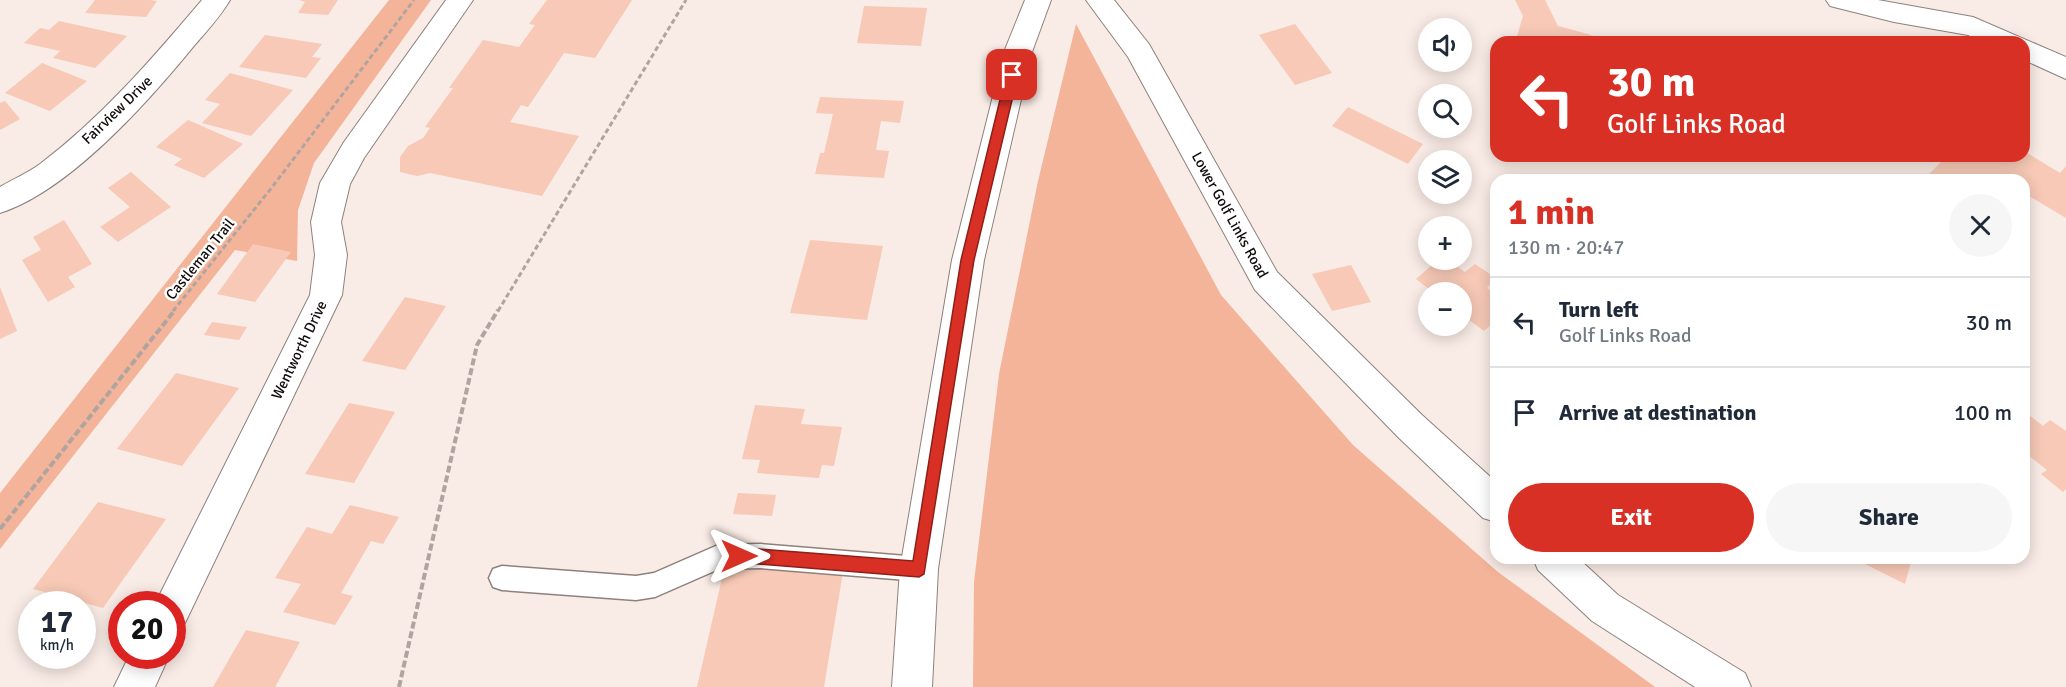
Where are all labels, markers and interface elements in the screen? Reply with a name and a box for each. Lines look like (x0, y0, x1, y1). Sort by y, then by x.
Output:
map controls (1418, 18, 1472, 336)
button: sound (1418, 18, 1472, 72)
pin (986, 49, 1037, 100)
text: 30 m (1607, 57, 1696, 108)
icon: arrive (995, 58, 1028, 91)
icon: left (1508, 60, 1586, 138)
street label: Fairview Drive (78, 72, 156, 148)
button: search (1418, 84, 1472, 138)
text: Golf Links Road (1607, 108, 1786, 141)
street label: Lower Golf Links Road (1188, 149, 1272, 281)
button: layers (1418, 150, 1472, 204)
text: 1 min (1508, 190, 1595, 235)
button: close (1949, 194, 2012, 257)
street label: Castleman Trail (162, 215, 238, 303)
button: + (1418, 216, 1472, 270)
text: 130 m · 20:47 (1508, 235, 1624, 260)
button: − (1418, 282, 1472, 336)
text: Turn left (1559, 296, 1639, 323)
street label: Wentworth Drive (267, 298, 331, 402)
icon: left (1508, 306, 1541, 339)
text: 30 m (1966, 309, 2012, 336)
text: Golf Links Road (1559, 323, 1692, 348)
icon: arrive (1508, 396, 1541, 429)
text: Arrive at destination (1559, 399, 1756, 426)
text: 100 m (1954, 399, 2012, 426)
button: Exit (1508, 483, 1754, 552)
button: Share (1766, 483, 2012, 552)
position arrow (707, 524, 771, 588)
speed limit sign: 20 (108, 591, 186, 669)
text: 17 (41, 604, 73, 641)
text: km/h (40, 636, 74, 654)

